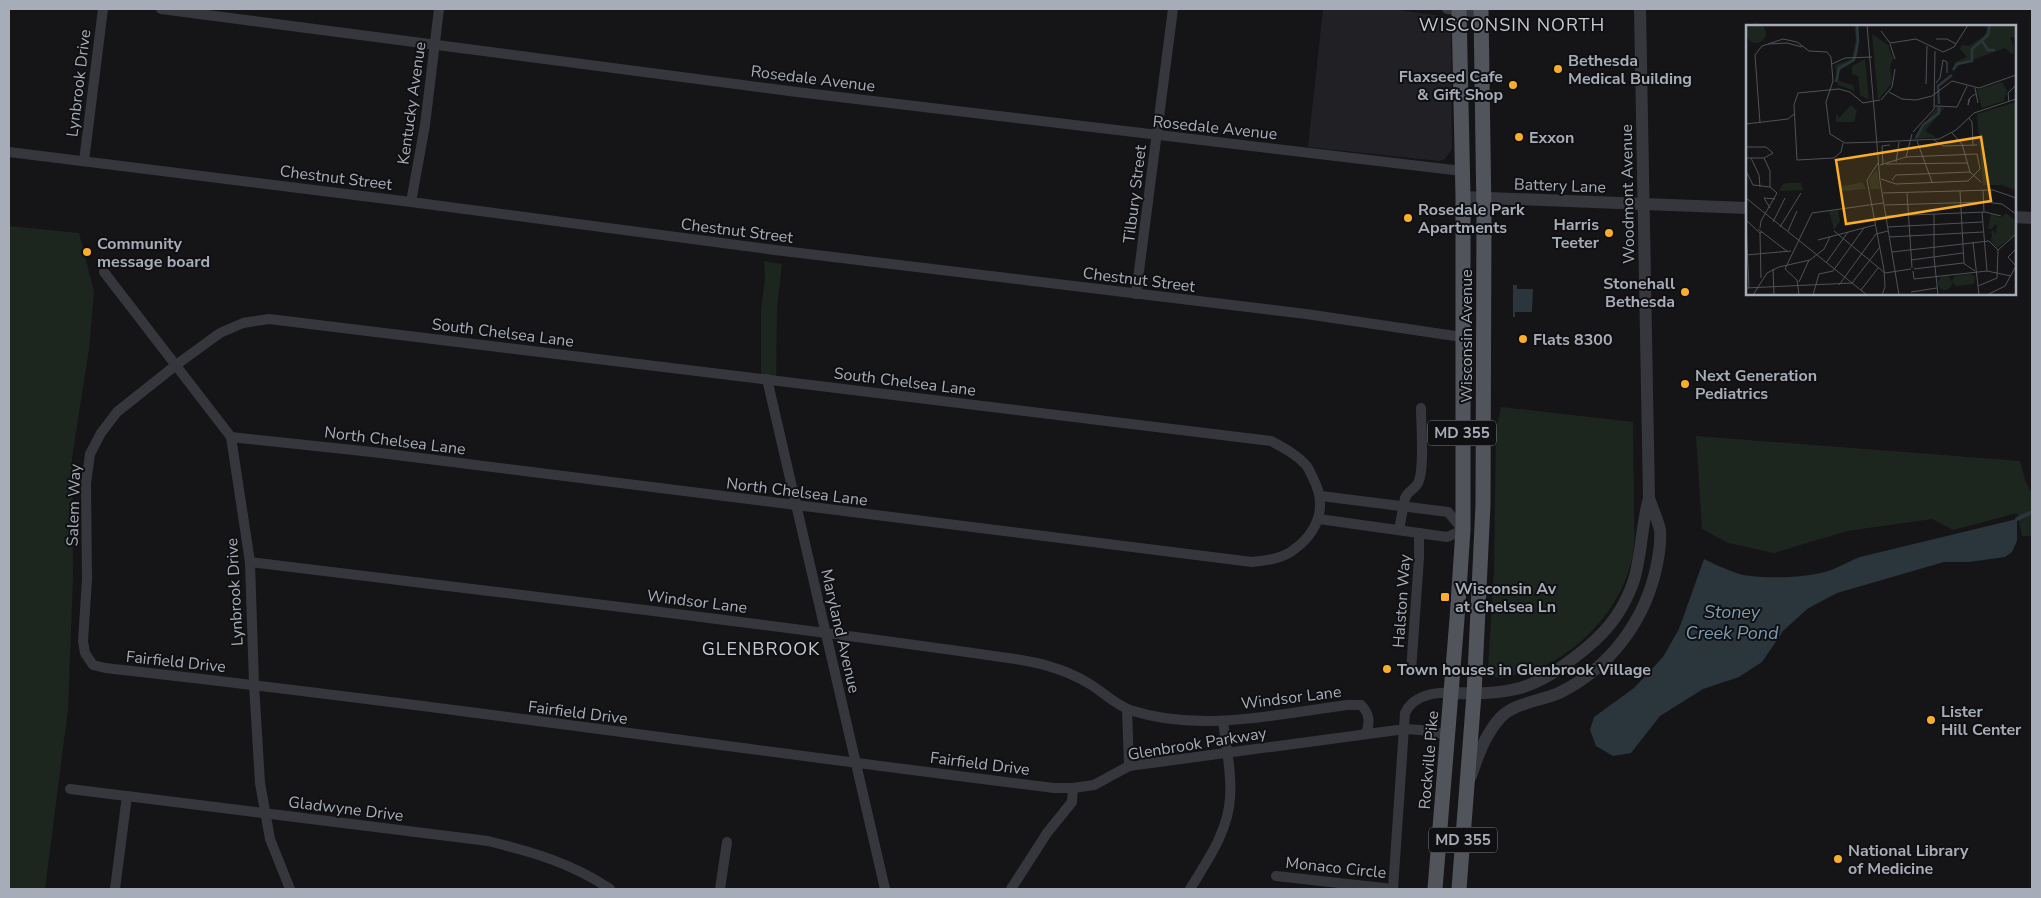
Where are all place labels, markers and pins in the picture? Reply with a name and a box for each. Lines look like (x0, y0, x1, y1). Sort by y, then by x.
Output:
place label: Bethesda Medical Building (1568, 50, 1692, 90)
marker: Bethesda Medical Building (1552, 63, 1564, 75)
place label: Flaxseed Cafe & Gift Shop (1399, 66, 1503, 106)
marker: Flaxseed Cafe & Gift Shop (1507, 79, 1519, 91)
place label: Exxon (1529, 127, 1574, 149)
marker: Exxon (1513, 131, 1525, 143)
place label: Rosedale Park Apartments (1418, 199, 1525, 239)
marker: Rosedale Park Apartments (1402, 212, 1414, 224)
place label: Harris Teeter (1552, 214, 1600, 254)
marker: Harris Teeter (1603, 227, 1615, 239)
place label: Community message board (97, 233, 210, 273)
marker: Community message board (81, 246, 93, 258)
place label: Stonehall Bethesda (1603, 273, 1675, 313)
marker: Stonehall Bethesda (1679, 286, 1691, 298)
place label: Flats 8300 (1533, 329, 1613, 351)
marker: Flats 8300 (1517, 333, 1529, 345)
place label: Next Generation Pediatrics (1695, 365, 1817, 405)
marker: Next Generation Pediatrics (1679, 378, 1691, 390)
place label: Wisconsin Av at Chelsea Ln (1455, 578, 1557, 618)
marker: Wisconsin Av at Chelsea Ln (1439, 591, 1451, 603)
place label: Town houses in Glenbrook Village (1397, 659, 1651, 681)
marker: Town houses in Glenbrook Village (1381, 663, 1393, 675)
place label: Lister Hill Center (1941, 701, 2022, 741)
marker: Lister Hill Center (1925, 714, 1937, 726)
place label: National Library of Medicine (1848, 840, 1969, 880)
marker: National Library of Medicine (1832, 853, 1844, 865)

